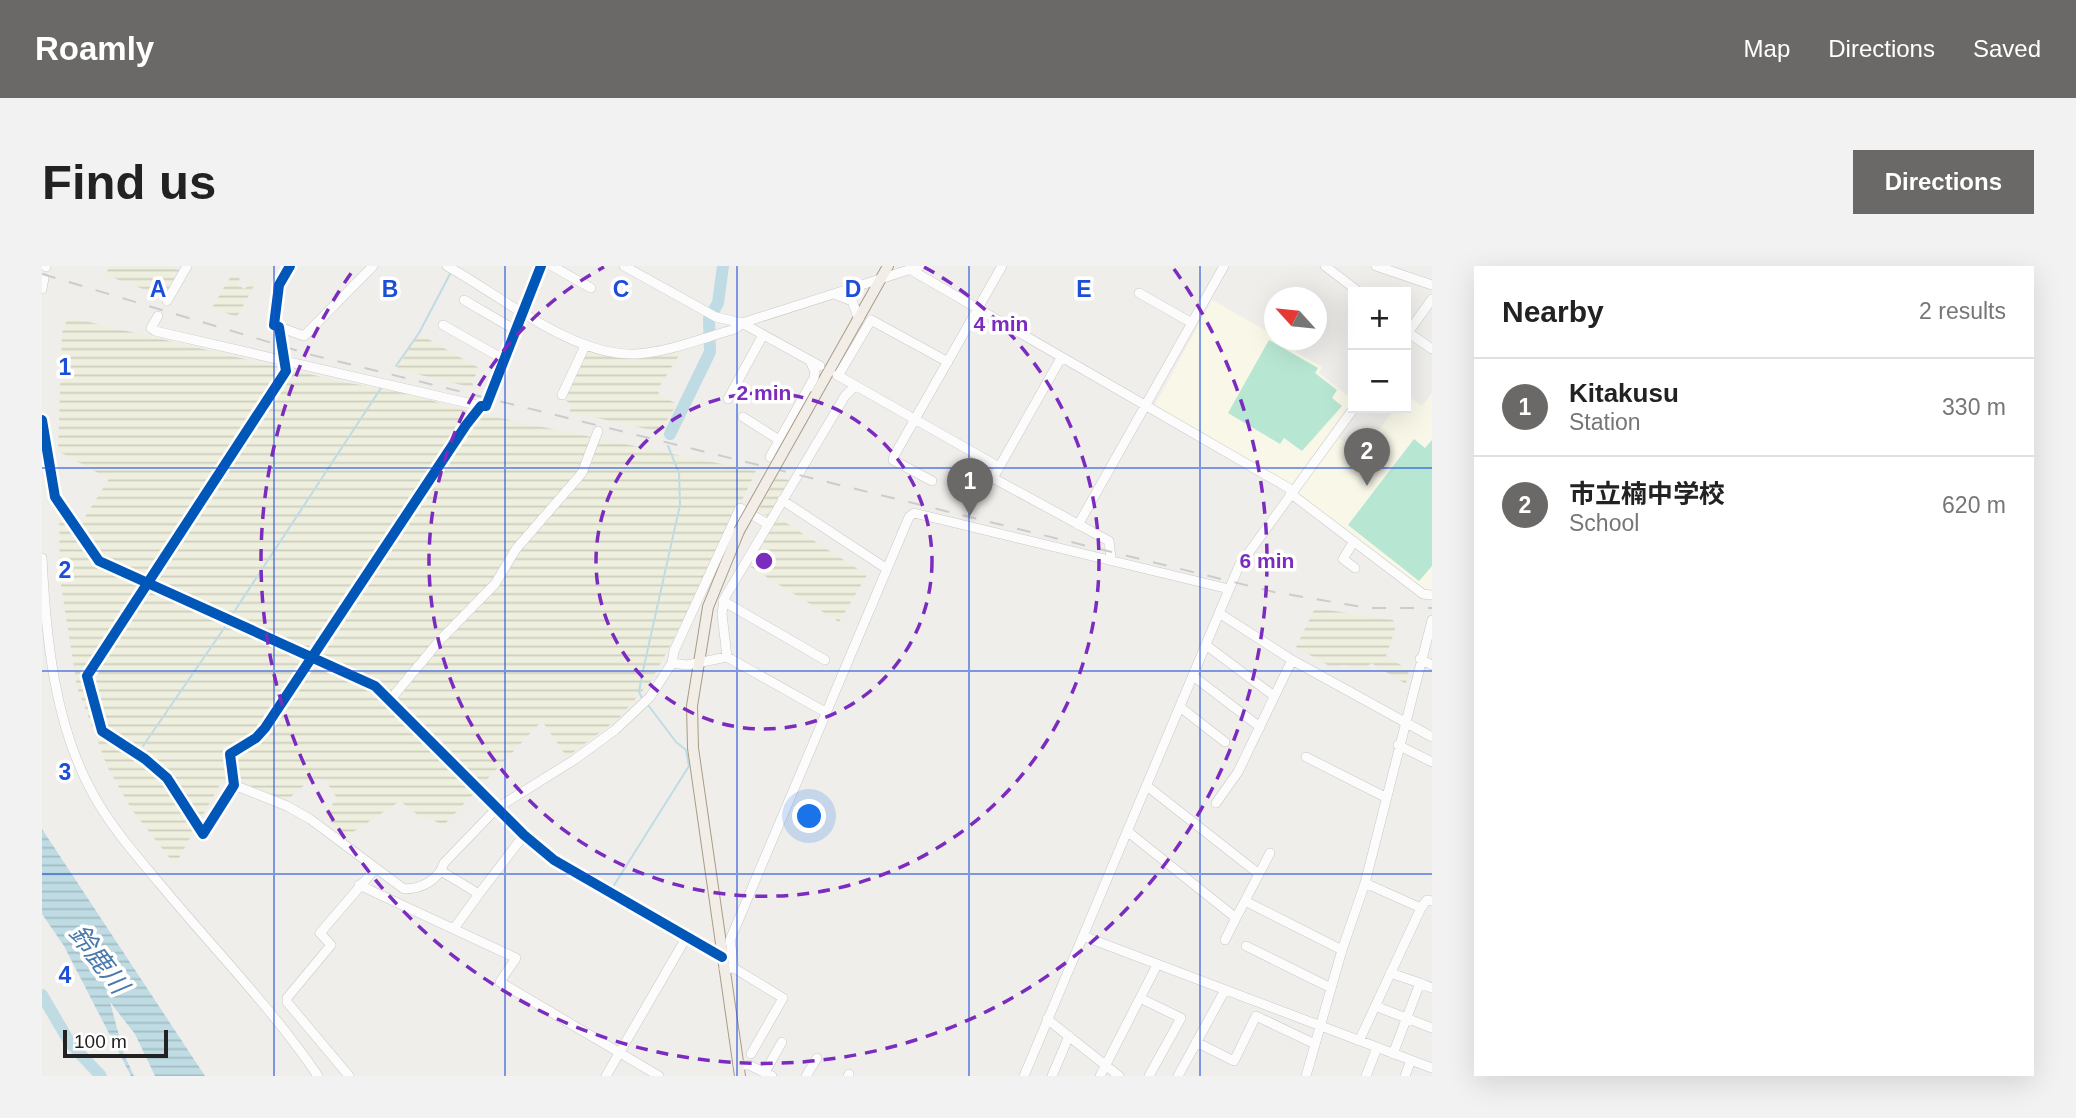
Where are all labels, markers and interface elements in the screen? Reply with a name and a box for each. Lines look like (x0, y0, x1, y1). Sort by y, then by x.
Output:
text: Roamly (35, 30, 154, 67)
text: Map (1744, 35, 1790, 62)
text: Directions (1828, 35, 1935, 62)
text: Saved (1973, 35, 2041, 62)
button: Directions (1853, 150, 2034, 214)
text: Find us (42, 155, 216, 209)
text: A (150, 276, 166, 302)
text: B (382, 276, 398, 302)
text: C (613, 276, 629, 302)
text: D (845, 276, 861, 302)
text: E (1076, 276, 1092, 302)
north arrow (1264, 287, 1327, 350)
map controls (1348, 287, 1411, 413)
button: + (1348, 287, 1411, 350)
text: Nearby (1502, 295, 1604, 328)
text: 2 results (1919, 298, 2006, 324)
text: 4 min (974, 312, 1028, 335)
button: − (1348, 350, 1411, 413)
text: 1 (59, 354, 72, 380)
text: Kitakusu (1569, 378, 1679, 408)
text: 2 min (737, 381, 791, 404)
text: 1 (1519, 394, 1531, 420)
text: 330 m (1942, 394, 2006, 420)
text: Station (1569, 409, 1641, 435)
pin: 2 (1344, 428, 1390, 486)
pin: 1 (947, 458, 993, 516)
text: 市立楠中学校 (1569, 479, 1725, 509)
text: 2 (1519, 492, 1531, 518)
text: 620 m (1942, 492, 2006, 518)
text: School (1569, 510, 1639, 536)
centre of rings (752, 549, 776, 573)
text: 6 min (1240, 549, 1294, 572)
text: 2 (59, 557, 71, 583)
text: 3 (59, 759, 71, 785)
your location (792, 799, 826, 833)
water label: 鈴鹿川 (64, 919, 136, 1002)
text: 4 (59, 962, 72, 988)
scale bar (63, 1027, 168, 1059)
text: 100 m (74, 1031, 127, 1052)

